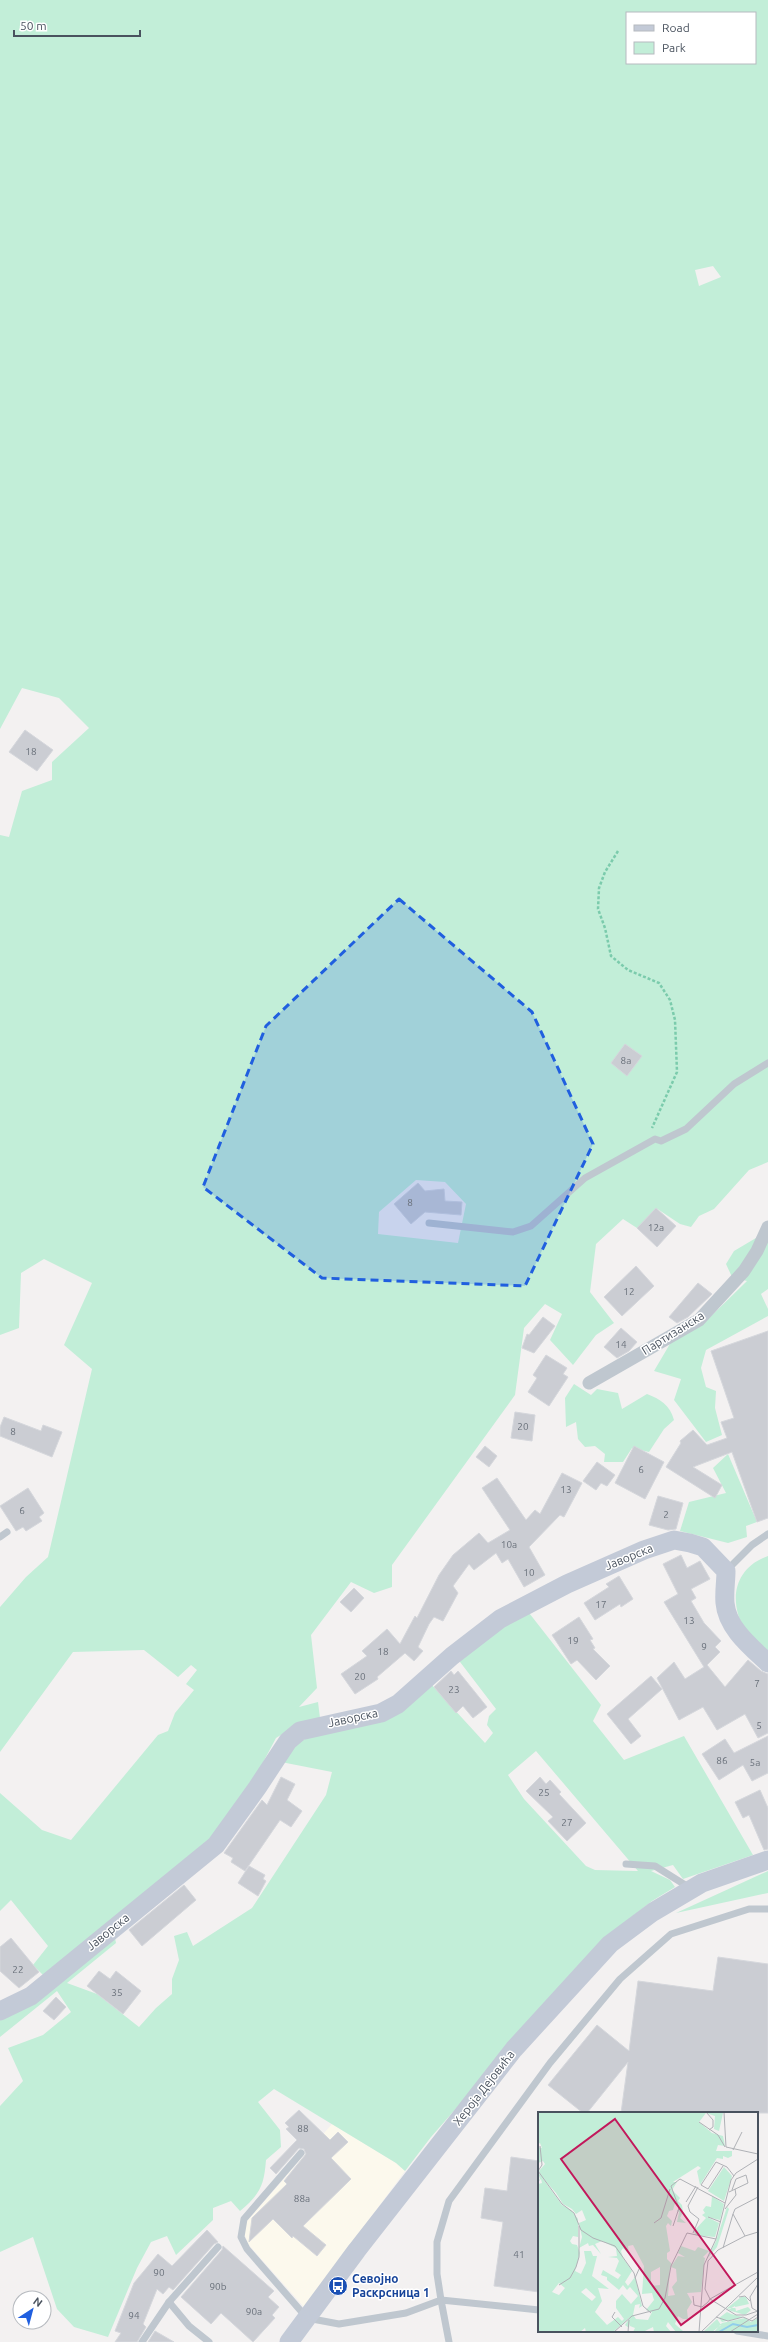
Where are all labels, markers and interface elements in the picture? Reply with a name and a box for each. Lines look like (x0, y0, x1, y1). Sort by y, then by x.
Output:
scale bar (14, 12, 140, 38)
legend (626, 12, 756, 64)
text: 50 m (20, 19, 47, 32)
text: Road (662, 21, 690, 34)
text: Park (662, 41, 686, 54)
house number: 18 (25, 746, 37, 757)
house number: 8a (621, 1055, 631, 1066)
house number: 8 (407, 1197, 413, 1208)
house number: 12a (648, 1222, 664, 1233)
house number: 12 (623, 1286, 635, 1297)
street label: Партизанска (639, 1308, 706, 1357)
house number: 14 (615, 1339, 627, 1350)
house number: 20 (517, 1421, 529, 1432)
house number: 8 (10, 1426, 16, 1437)
house number: 6 (638, 1464, 644, 1475)
house number: 13 (560, 1484, 572, 1495)
house number: 6 (19, 1505, 25, 1516)
house number: 2 (663, 1509, 669, 1520)
house number: 10a (501, 1539, 517, 1550)
street label: Јаворска (603, 1541, 655, 1572)
house number: 10 (523, 1567, 535, 1578)
house number: 17 (595, 1599, 607, 1610)
house number: 13 (683, 1615, 695, 1626)
house number: 19 (567, 1635, 579, 1646)
house number: 9 (701, 1641, 707, 1652)
house number: 18 (377, 1646, 389, 1657)
house number: 20 (354, 1671, 366, 1682)
house number: 7 (754, 1678, 760, 1689)
house number: 23 (448, 1684, 460, 1695)
street label: Јаворска (327, 1706, 379, 1729)
house number: 5 (756, 1720, 762, 1731)
house number: 86 (716, 1755, 728, 1766)
house number: 5a (750, 1757, 760, 1768)
house number: 25 (538, 1787, 550, 1798)
house number: 27 (561, 1817, 573, 1828)
street label: Јаворска (84, 1911, 131, 1953)
house number: 22 (12, 1964, 24, 1975)
house number: 35 (111, 1987, 123, 1998)
street label: Хероја Дејовића (450, 2048, 517, 2128)
inset map (538, 2112, 758, 2332)
house number: 88 (297, 2123, 309, 2134)
house number: 88a (294, 2193, 310, 2204)
house number: 41 (513, 2249, 525, 2260)
house number: 90 (153, 2267, 165, 2278)
place label: Севојно Раскрсница 1 (352, 2272, 430, 2299)
bus stop icon: Севојно Раскрсница 1 (327, 2275, 349, 2297)
house number: 90b (209, 2281, 227, 2292)
north arrow (12, 2290, 52, 2330)
text: N (31, 2295, 45, 2309)
house number: 90a (246, 2306, 262, 2317)
house number: 94 (128, 2310, 140, 2321)

